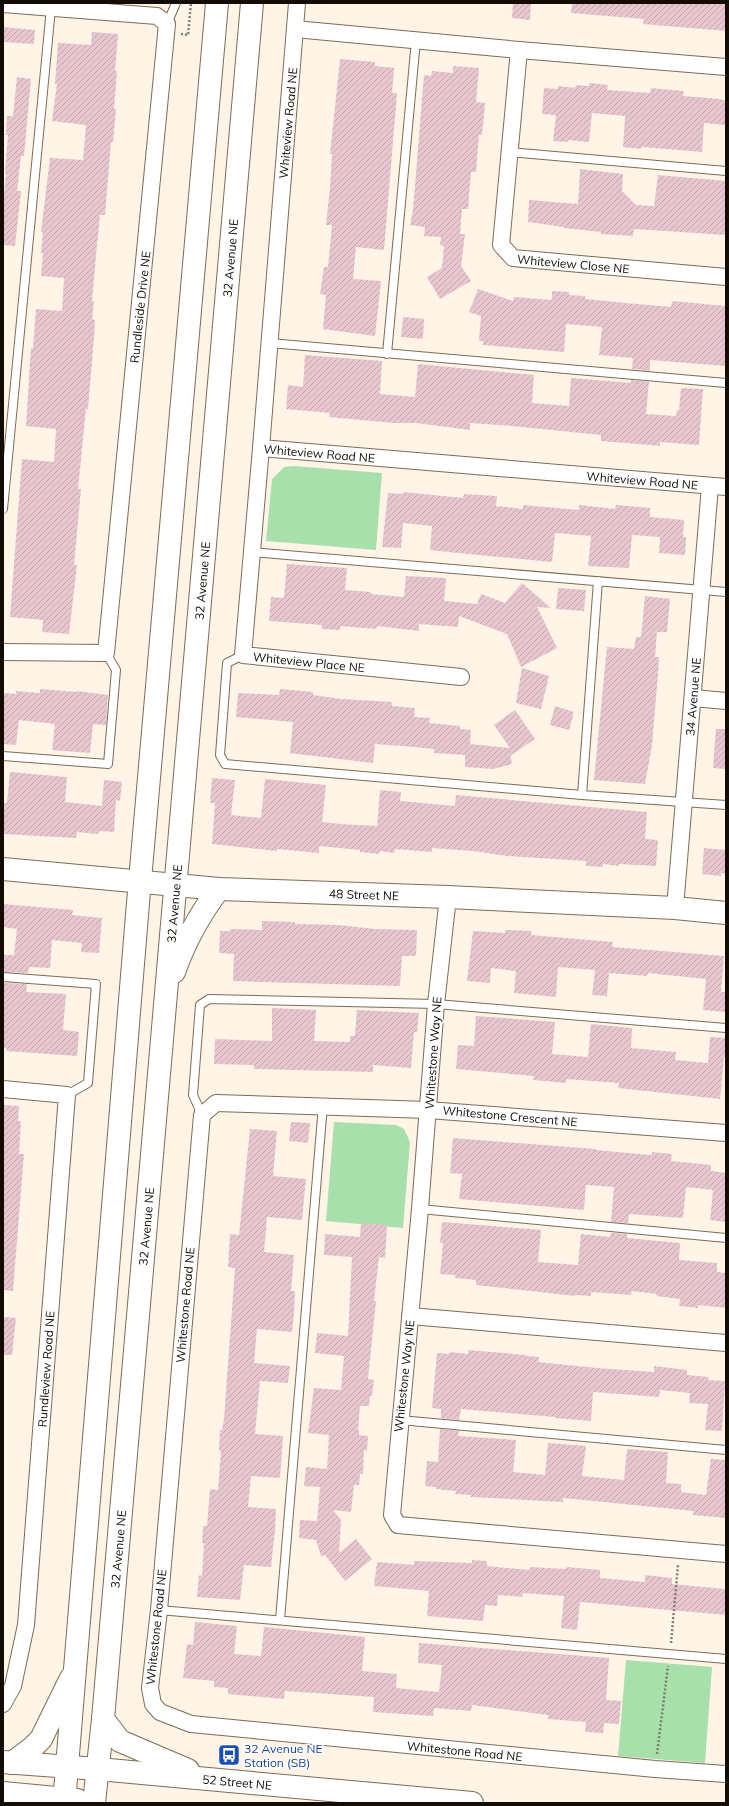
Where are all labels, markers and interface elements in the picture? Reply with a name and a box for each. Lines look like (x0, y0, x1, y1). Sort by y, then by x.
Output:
street label: Whiteview Road NE (276, 67, 300, 179)
street label: 32 Avenue NE (219, 218, 241, 298)
street label: Rundleside Drive NE (127, 250, 153, 364)
street label: Whiteview Close NE (516, 251, 630, 276)
street label: Whiteview Road NE (263, 441, 376, 465)
street label: Whiteview Road NE (586, 468, 699, 492)
street label: 32 Avenue NE (191, 541, 213, 621)
street label: Whiteview Place NE (252, 649, 366, 675)
street label: 34 Avenue NE (682, 657, 703, 736)
street label: 32 Avenue NE (163, 864, 185, 943)
street label: 48 Street NE (329, 885, 399, 903)
street label: Whitestone Way NE (422, 996, 444, 1110)
street label: Whitestone Crescent NE (442, 1103, 578, 1129)
street label: 32 Avenue NE (135, 1187, 157, 1266)
street label: Whitestone Road NE (172, 1247, 198, 1363)
street label: Rundleview Road NE (34, 1310, 58, 1428)
street label: Whitestone Way NE (391, 1319, 417, 1433)
street label: 32 Avenue NE (107, 1509, 129, 1589)
street label: Whitestone Road NE (142, 1569, 170, 1685)
street label: Whitestone Road NE (406, 1737, 523, 1764)
place label: 32 Avenue NE Station (SB) (244, 1741, 322, 1770)
bus stop icon: 32 Avenue NE Station (SB) (216, 1742, 242, 1768)
street label: 52 Street NE (202, 1771, 273, 1792)

